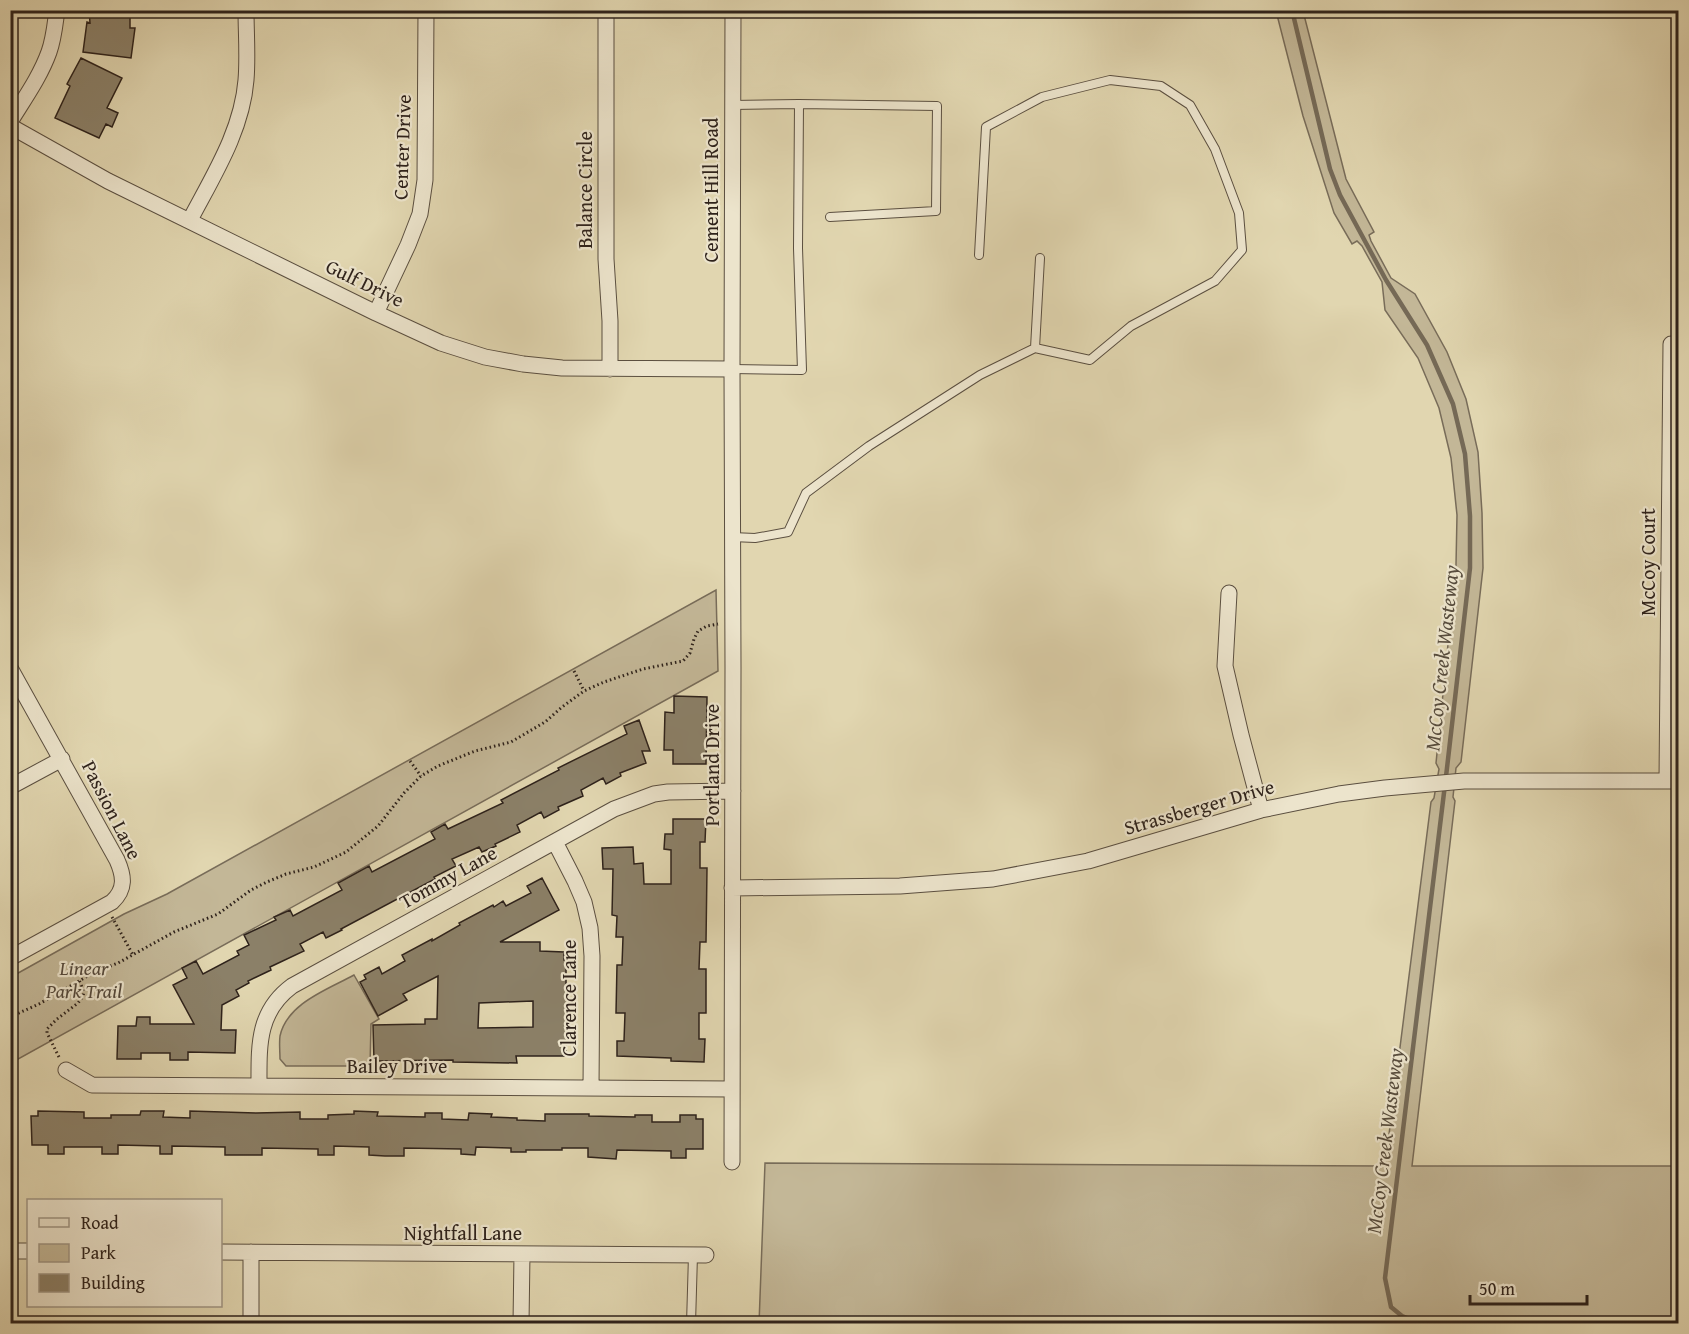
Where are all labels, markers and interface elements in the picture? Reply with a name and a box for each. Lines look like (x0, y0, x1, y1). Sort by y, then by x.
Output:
street label: Center Drive (385, 94, 418, 200)
street label: Cement Hill Road (696, 117, 725, 263)
street label: Balance Circle (570, 131, 599, 249)
street label: Gulf Drive (321, 251, 409, 314)
street label: McCoy Court (1633, 508, 1662, 616)
water label: McCoy Creek Wasteway (1416, 563, 1467, 752)
street label: Portland Drive (697, 704, 726, 826)
street label: Passion Lane (75, 755, 150, 864)
street label: Strassberger Drive (1120, 771, 1277, 842)
street label: Tommy Lane (394, 838, 502, 915)
street label: Clarence Lane (554, 940, 583, 1056)
park label: Linear Park Trail (45, 953, 122, 1005)
water label: McCoy Creek Wasteway (1358, 1046, 1411, 1236)
street label: Bailey Drive (347, 1051, 447, 1080)
legend (27, 1199, 222, 1307)
text: Road (81, 1209, 119, 1236)
street label: Nightfall Lane (404, 1218, 522, 1247)
text: Park (81, 1239, 117, 1266)
scale bar (1470, 1268, 1587, 1306)
text: Building (81, 1269, 145, 1296)
text: 50 m (1479, 1275, 1515, 1302)

